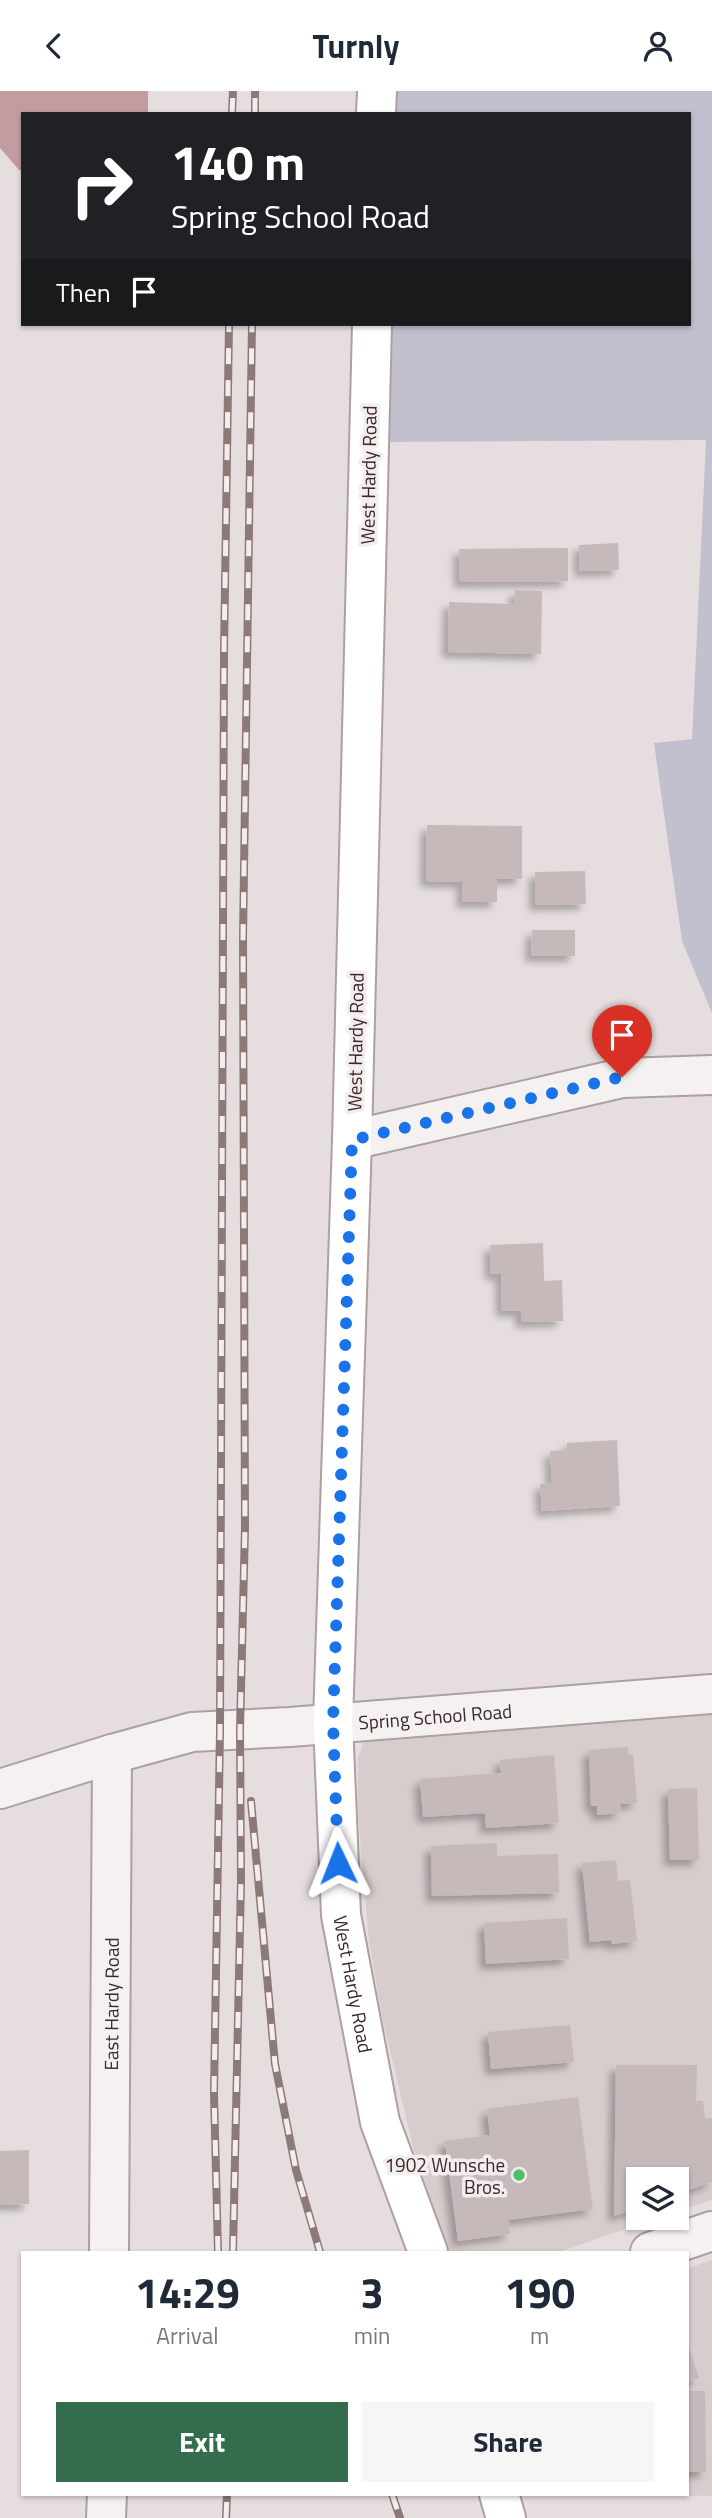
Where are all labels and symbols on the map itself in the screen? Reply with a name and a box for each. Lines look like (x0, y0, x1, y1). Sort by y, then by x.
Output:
street label: West Hardy Road (352, 405, 384, 545)
street label: West Hardy Road (339, 972, 371, 1112)
pin (592, 1005, 652, 1077)
street label: Spring School Road (357, 1695, 513, 1736)
position arrow (301, 1826, 375, 1900)
street label: West Hardy Road (327, 1913, 381, 2055)
street label: East Hardy Road (96, 1937, 125, 2071)
place label: 1902 Wunsche Bros. (384, 2150, 505, 2201)
marker: 1902 Wunsche Bros. (511, 2167, 527, 2183)

